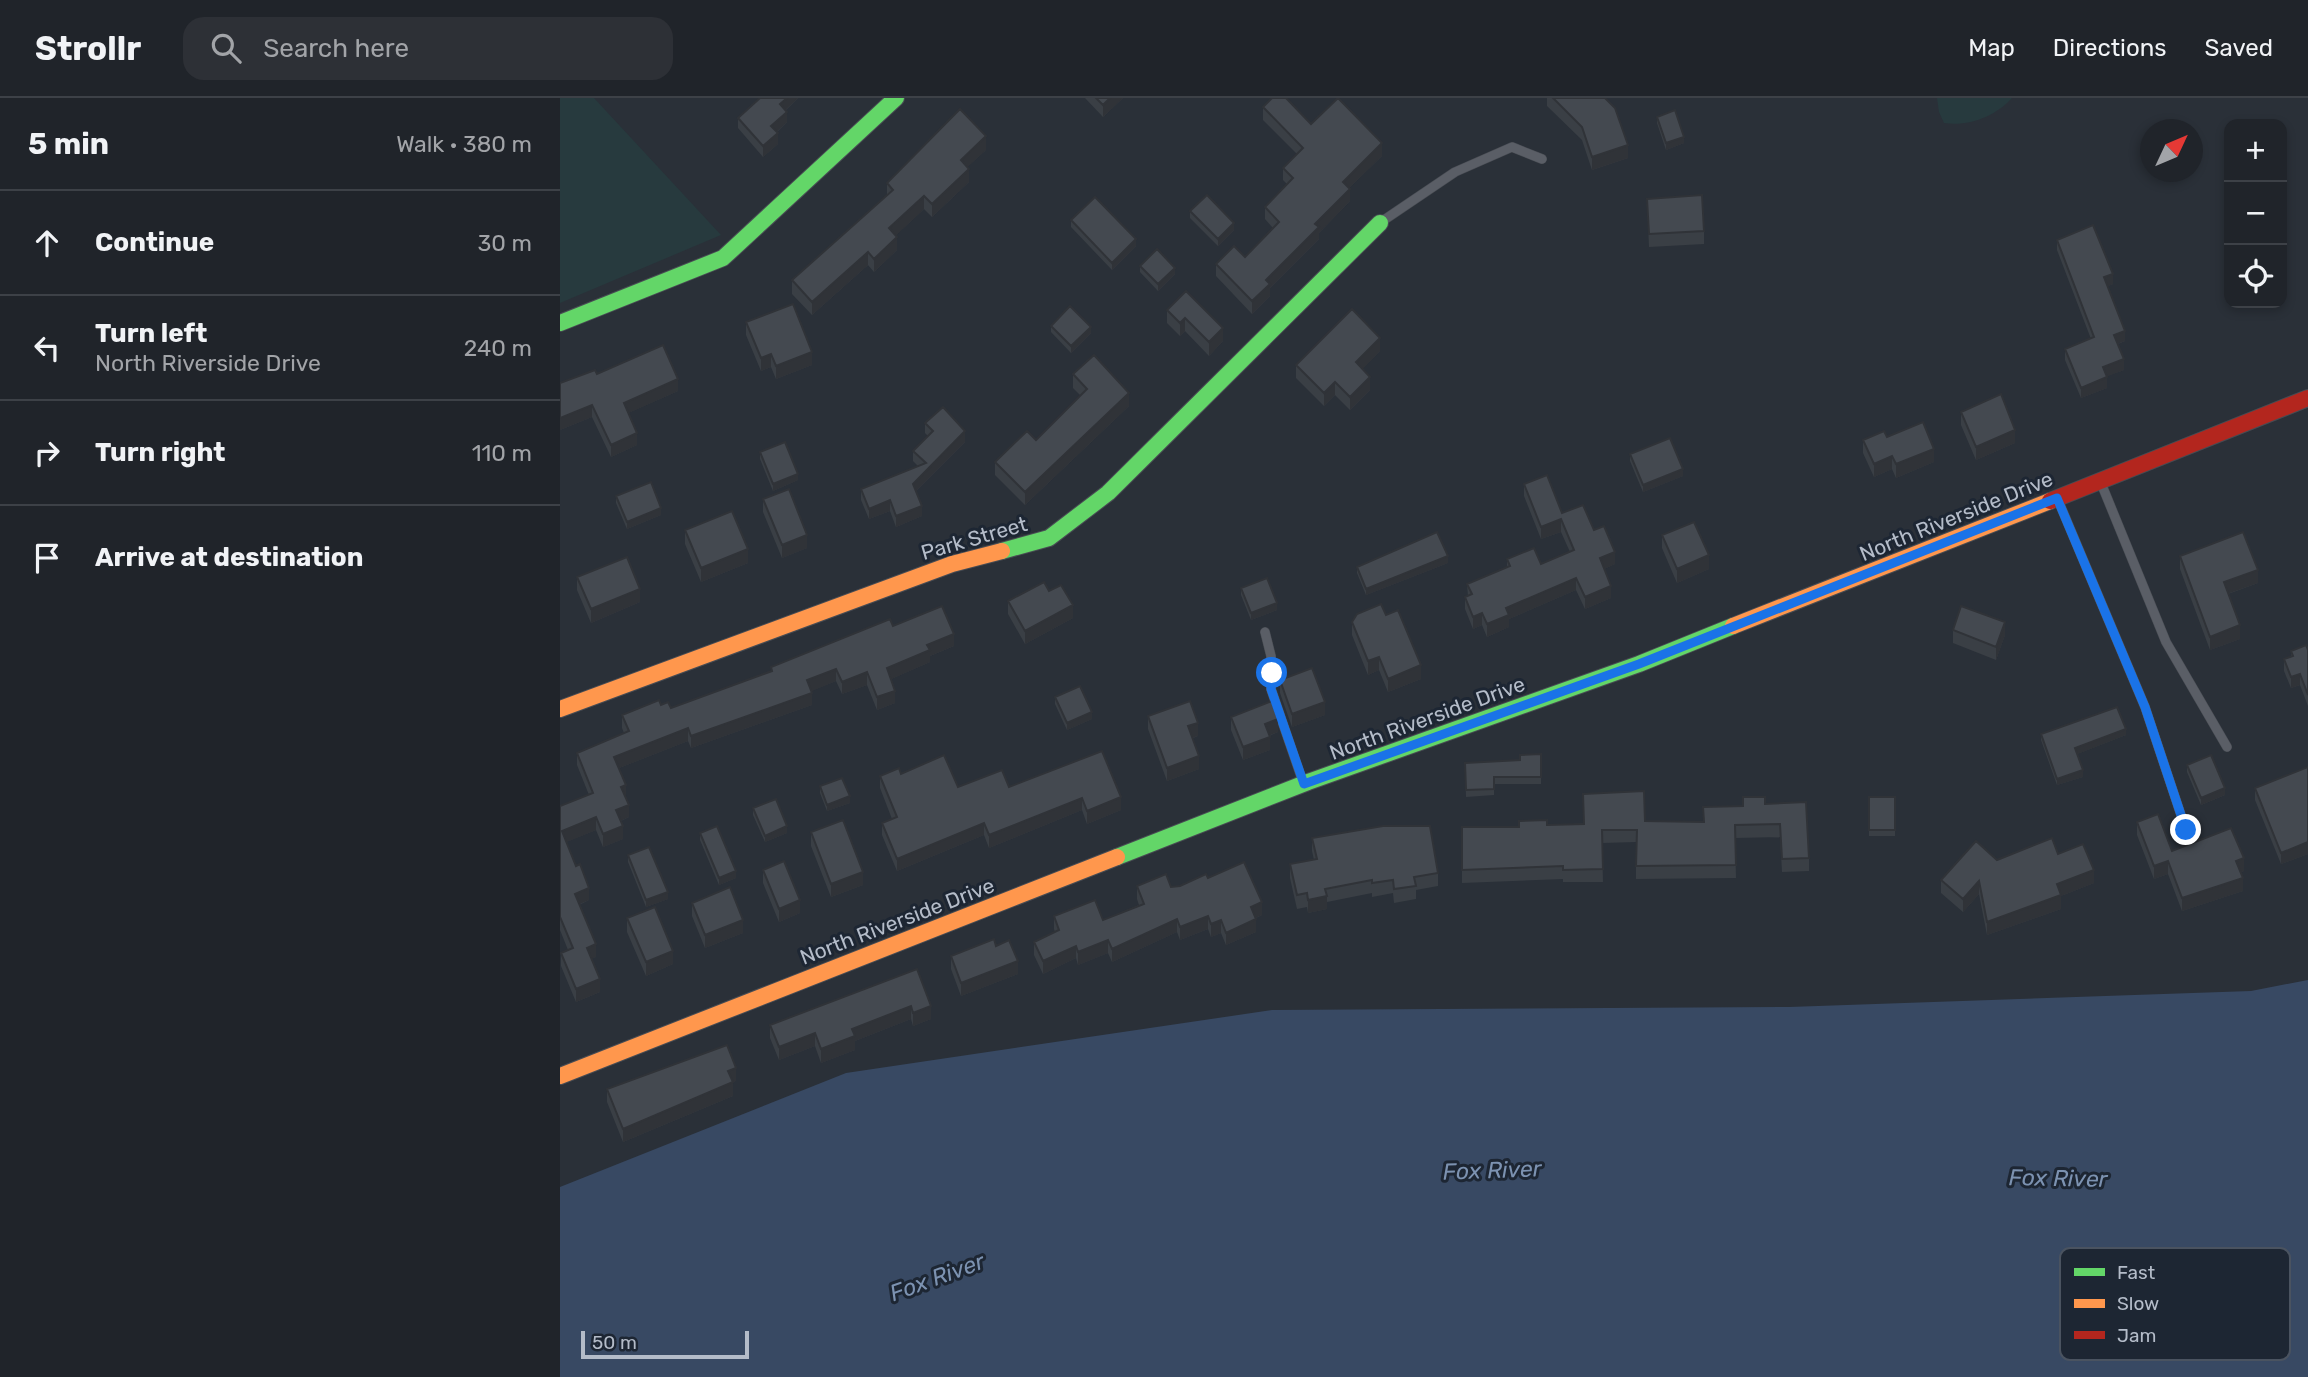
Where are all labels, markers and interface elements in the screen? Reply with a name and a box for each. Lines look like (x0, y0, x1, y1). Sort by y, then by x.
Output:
search box (183, 17, 673, 80)
text: Strollr (35, 29, 141, 68)
icon: search (207, 29, 245, 67)
text: Search here (263, 33, 409, 64)
text: Map (1968, 34, 2015, 62)
text: Directions (2053, 34, 2166, 62)
text: Saved (2204, 34, 2273, 62)
north arrow (2140, 119, 2203, 182)
map controls (2224, 119, 2287, 308)
button: + (2224, 119, 2287, 182)
text: 5 min (28, 126, 109, 162)
text: Walk · 380 m (396, 130, 532, 158)
button: − (2224, 182, 2287, 245)
icon: ahead (28, 224, 66, 262)
text: Continue (95, 227, 214, 258)
text: 30 m (477, 229, 532, 257)
button: locate (2224, 245, 2287, 308)
text: Turn left (95, 318, 207, 349)
icon: left (28, 329, 66, 367)
text: 240 m (464, 334, 532, 362)
text: North Riverside Drive (95, 349, 321, 377)
icon: right (28, 434, 66, 472)
text: Turn right (95, 437, 225, 468)
text: 110 m (472, 439, 532, 467)
street label: North Riverside Drive (1856, 466, 2056, 566)
street label: Park Street (918, 511, 1030, 565)
icon: arrive (28, 539, 66, 577)
text: Arrive at destination (95, 542, 363, 573)
route start (1256, 657, 1287, 688)
street label: North Riverside Drive (1326, 671, 1528, 765)
route end (2170, 814, 2201, 845)
street label: North Riverside Drive (796, 872, 998, 970)
water label: Fox River (1442, 1154, 1543, 1186)
water label: Fox River (2008, 1163, 2109, 1193)
water label: Fox River (886, 1247, 989, 1307)
legend (2060, 1248, 2290, 1360)
text: Fast (2117, 1261, 2156, 1284)
text: Slow (2117, 1292, 2159, 1315)
text: Jam (2117, 1324, 2156, 1347)
scale bar (581, 1328, 749, 1360)
text: 50 m (592, 1331, 637, 1354)

